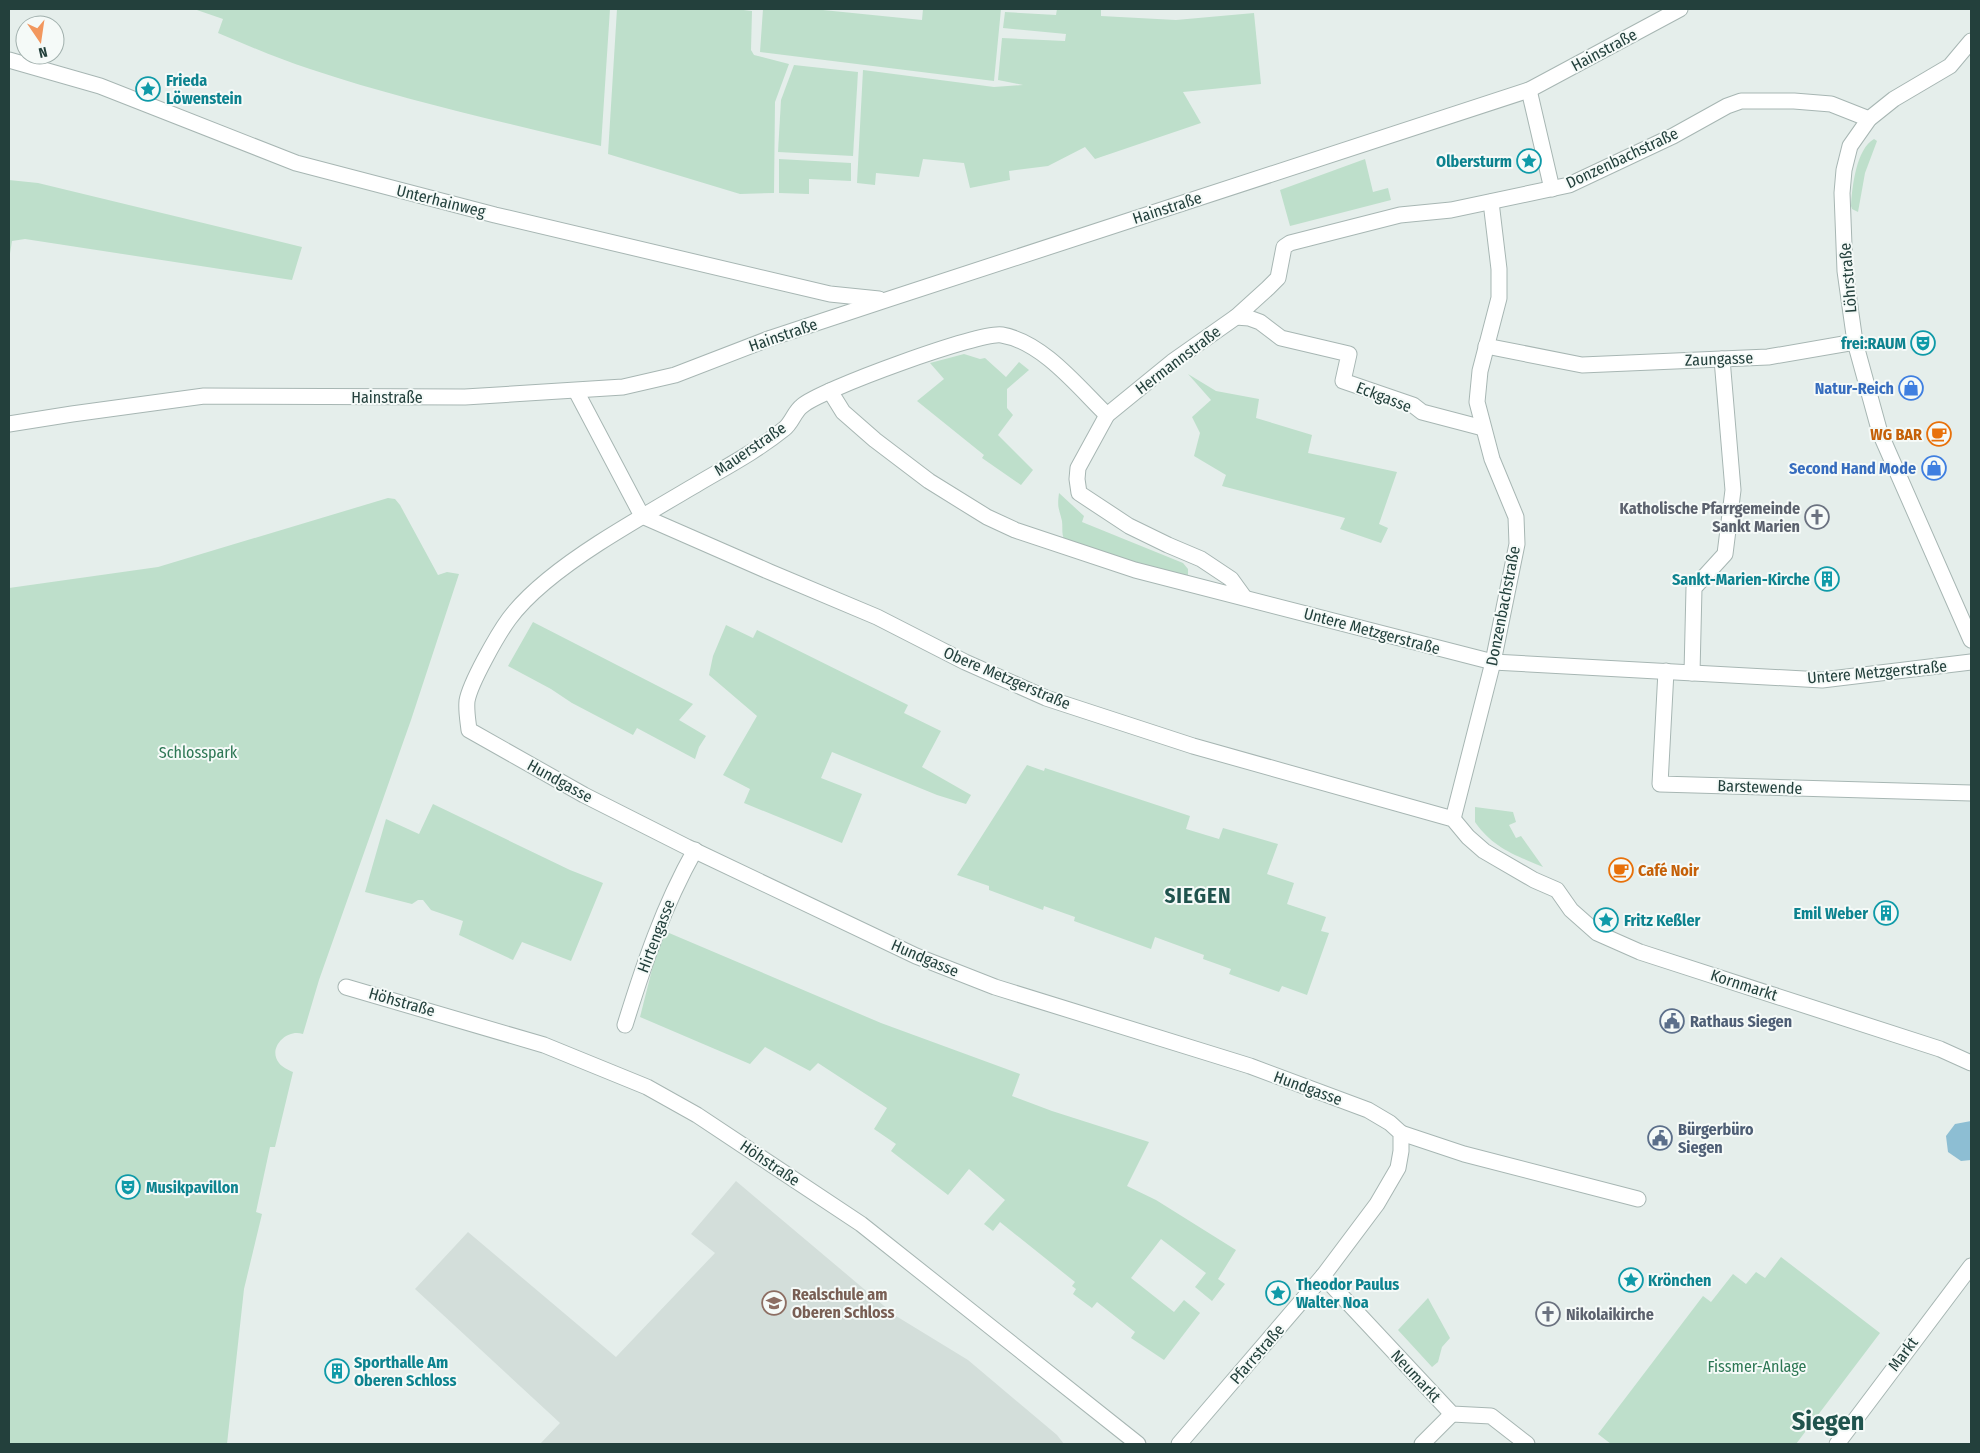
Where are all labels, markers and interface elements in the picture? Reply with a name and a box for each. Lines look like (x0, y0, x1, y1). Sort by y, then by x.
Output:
north arrow (15, 15, 65, 65)
street label: Hainstraße (1568, 25, 1640, 75)
text: N (37, 43, 49, 61)
place label: Frieda Löwenstein (166, 71, 242, 108)
place icon: Frieda Löwenstein (135, 76, 161, 102)
street label: Donzenbachstraße (1563, 124, 1681, 192)
place icon: Olbersturm (1516, 148, 1542, 174)
place label: Olbersturm (1436, 152, 1512, 171)
street label: Unterhainweg (395, 181, 488, 221)
street label: Hainstraße (1130, 188, 1204, 228)
street label: Löhrstraße (1835, 242, 1861, 314)
street label: Hainstraße (746, 314, 820, 356)
street label: Hermannstraße (1132, 322, 1224, 398)
theatre icon: frei:RAUM (1910, 330, 1936, 356)
place label: frei:RAUM (1841, 334, 1906, 353)
street label: Zaungasse (1685, 348, 1754, 370)
shop icon: Natur-Reich (1898, 375, 1924, 401)
street label: Eckgasse (1354, 378, 1414, 416)
place label: Natur-Reich (1815, 379, 1894, 398)
street label: Hainstraße (351, 388, 423, 407)
street label: Mauerstraße (711, 418, 790, 480)
cafe icon: WG BAR (1926, 421, 1952, 447)
place label: WG BAR (1870, 425, 1923, 444)
shop icon: Second Hand Mode (1921, 455, 1947, 481)
place label: Second Hand Mode (1789, 459, 1916, 478)
place label: Katholische Pfarrgemeinde Sankt Marien (1620, 499, 1800, 536)
church icon: Katholische Pfarrgemeinde Sankt Marien (1804, 504, 1830, 530)
street label: Donzenbachstraße (1482, 544, 1524, 668)
building icon: Sankt-Marien-Kirche (1814, 566, 1840, 592)
place label: Sankt-Marien-Kirche (1672, 570, 1810, 589)
street label: Untere Metzgerstraße (1302, 604, 1442, 658)
street label: Obere Metzgerstraße (941, 643, 1073, 713)
street label: Untere Metzgerstraße (1806, 656, 1948, 688)
park label: Schlosspark (159, 743, 238, 762)
street label: Hundgasse (524, 755, 596, 807)
street label: Barstewende (1717, 776, 1803, 798)
cafe icon: Café Noir (1608, 857, 1634, 883)
place label: Café Noir (1638, 861, 1699, 880)
district label: SIEGEN (1164, 883, 1232, 909)
street label: Hirtengasse (633, 897, 679, 975)
building icon: Emil Weber (1873, 900, 1899, 926)
place label: Emil Weber (1794, 904, 1868, 923)
place icon: Fritz Keßler (1593, 907, 1619, 933)
place label: Fritz Keßler (1624, 911, 1700, 930)
street label: Hundgasse (888, 935, 962, 981)
street label: Kornmarkt (1708, 965, 1781, 1005)
street label: Höhstraße (367, 983, 437, 1021)
public building icon: Rathaus Siegen (1659, 1008, 1685, 1034)
place label: Rathaus Siegen (1690, 1012, 1792, 1031)
street label: Hundgasse (1271, 1067, 1345, 1109)
place label: Bürgerbüro Siegen (1678, 1120, 1754, 1157)
public building icon: Bürgerbüro Siegen (1647, 1125, 1673, 1151)
street label: Höhstraße (736, 1136, 804, 1190)
theatre icon: Musikpavillon (115, 1174, 141, 1200)
place label: Musikpavillon (146, 1178, 239, 1197)
place icon: Krönchen (1618, 1267, 1644, 1293)
place label: Krönchen (1648, 1271, 1712, 1290)
place label: Theodor Paulus Walter Noa (1296, 1275, 1399, 1312)
place icon: Theodor Paulus Walter Noa (1265, 1280, 1291, 1306)
place label: Realschule am Oberen Schloss (792, 1285, 895, 1322)
school or university icon: Realschule am Oberen Schloss (761, 1290, 787, 1316)
church icon: Nikolaikirche (1535, 1301, 1561, 1327)
place label: Nikolaikirche (1566, 1305, 1654, 1324)
street label: Pfarrstraße (1226, 1320, 1288, 1388)
street label: Markt (1884, 1333, 1922, 1375)
street label: Neumarkt (1387, 1346, 1445, 1407)
place label: Sporthalle Am Oberen Schloss (354, 1353, 457, 1390)
park label: Fissmer-Anlage (1708, 1357, 1807, 1376)
building icon: Sporthalle Am Oberen Schloss (324, 1358, 350, 1384)
district label: Siegen (1792, 1406, 1864, 1437)

